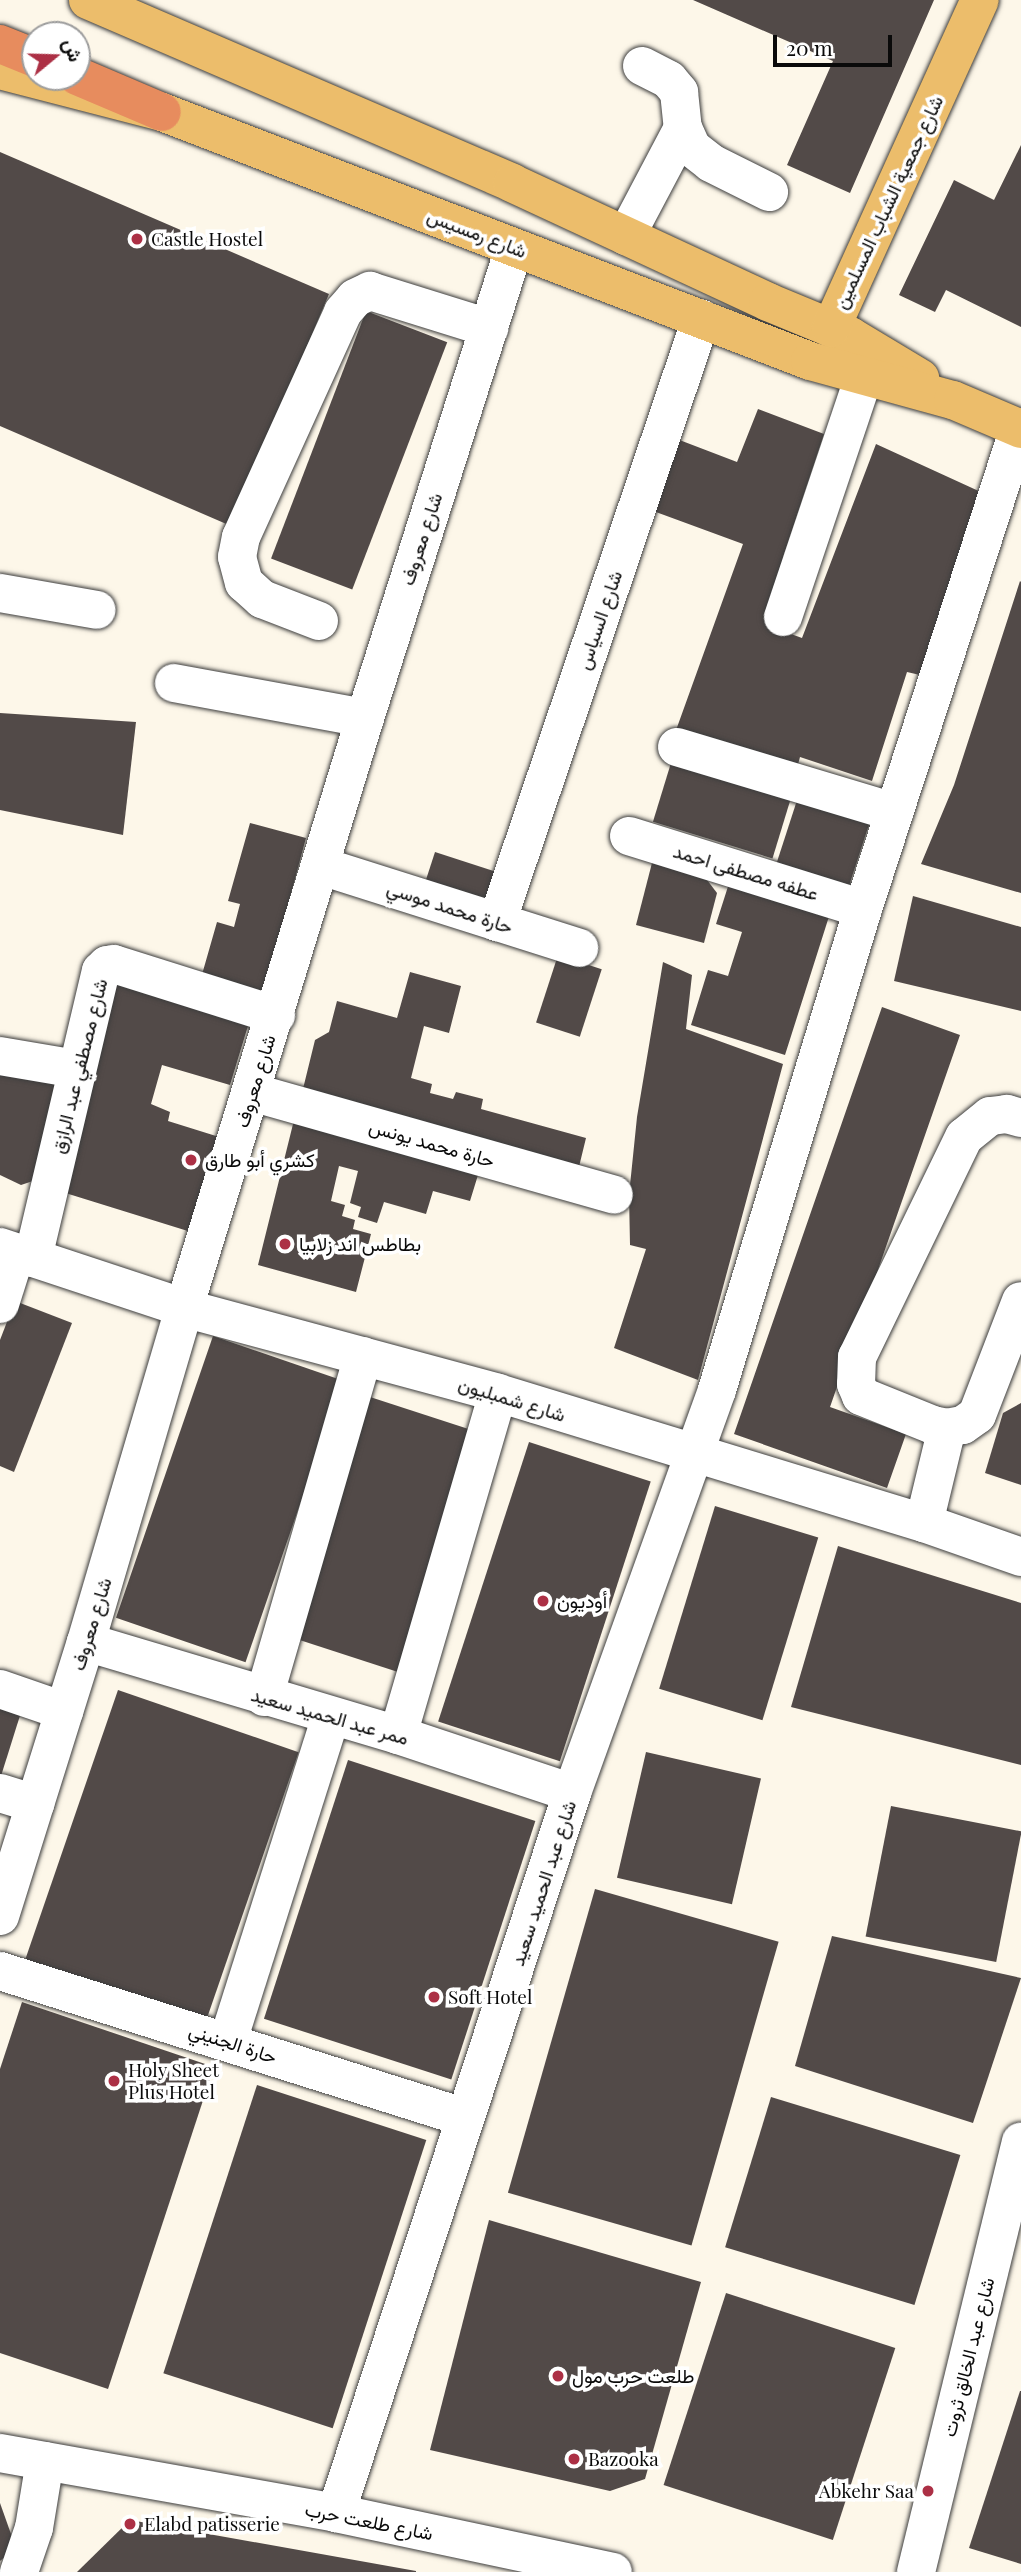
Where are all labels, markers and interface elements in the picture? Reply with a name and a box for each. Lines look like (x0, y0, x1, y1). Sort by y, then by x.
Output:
north arrow (21, 21, 91, 91)
scale bar (776, 21, 895, 65)
text: 20 m (786, 33, 833, 61)
text: ش (58, 35, 90, 65)
street label: شارع جمعية الشباب المسلمين (828, 92, 948, 312)
street label: شارع رمسيس (424, 204, 530, 262)
place label: Castle Hostel (151, 228, 263, 250)
marker: Castle Hostel (129, 231, 145, 247)
street label: شارع معروف (395, 490, 447, 588)
street label: شارع السياس (571, 568, 627, 672)
street label: عطفه مصطفى احمد (671, 839, 821, 905)
street label: حارة محمد موسي (384, 876, 516, 938)
street label: شارع مصطفي عبد الرازق (46, 976, 112, 1156)
street label: شارع معروف (230, 1032, 280, 1130)
street label: حارة محمد يونس (367, 1114, 497, 1172)
place label: كشري أبو طارق (205, 1149, 315, 1171)
marker: كشري أبو طارق (183, 1152, 199, 1168)
place label: بطاطس اند زلابيا (299, 1233, 421, 1255)
marker: بطاطس اند زلابيا (277, 1236, 293, 1252)
street label: شارع شمبليون (456, 1372, 568, 1426)
street label: شارع معروف (66, 1575, 116, 1673)
place label: أوديون (557, 1590, 607, 1612)
marker: أوديون (535, 1593, 551, 1609)
street label: ممر عبد الحميد سعيد (249, 1683, 411, 1749)
street label: شارع عبد الحميد سعيد (505, 1797, 581, 1969)
place label: Soft Hotel (448, 1986, 533, 2008)
marker: Soft Hotel (426, 1989, 442, 2005)
street label: حارة الجنيني (186, 2018, 280, 2068)
place label: Holy Sheet Plus Hotel (128, 2059, 219, 2103)
marker: Holy Sheet Plus Hotel (106, 2073, 122, 2089)
street label: شارع عبد الخالق ثروت (937, 2275, 999, 2439)
place label: طلعت حرب مول (572, 2365, 694, 2387)
marker: طلعت حرب مول (550, 2368, 566, 2384)
place label: Bazooka (588, 2448, 659, 2470)
marker: Bazooka (566, 2451, 582, 2467)
place label: Abkehr Saa (818, 2480, 914, 2502)
marker: Abkehr Saa (920, 2483, 936, 2499)
street label: شارع طلعت حرب (303, 2497, 435, 2545)
place label: Elabd patisserie (144, 2513, 280, 2535)
marker: Elabd patisserie (122, 2516, 138, 2532)

